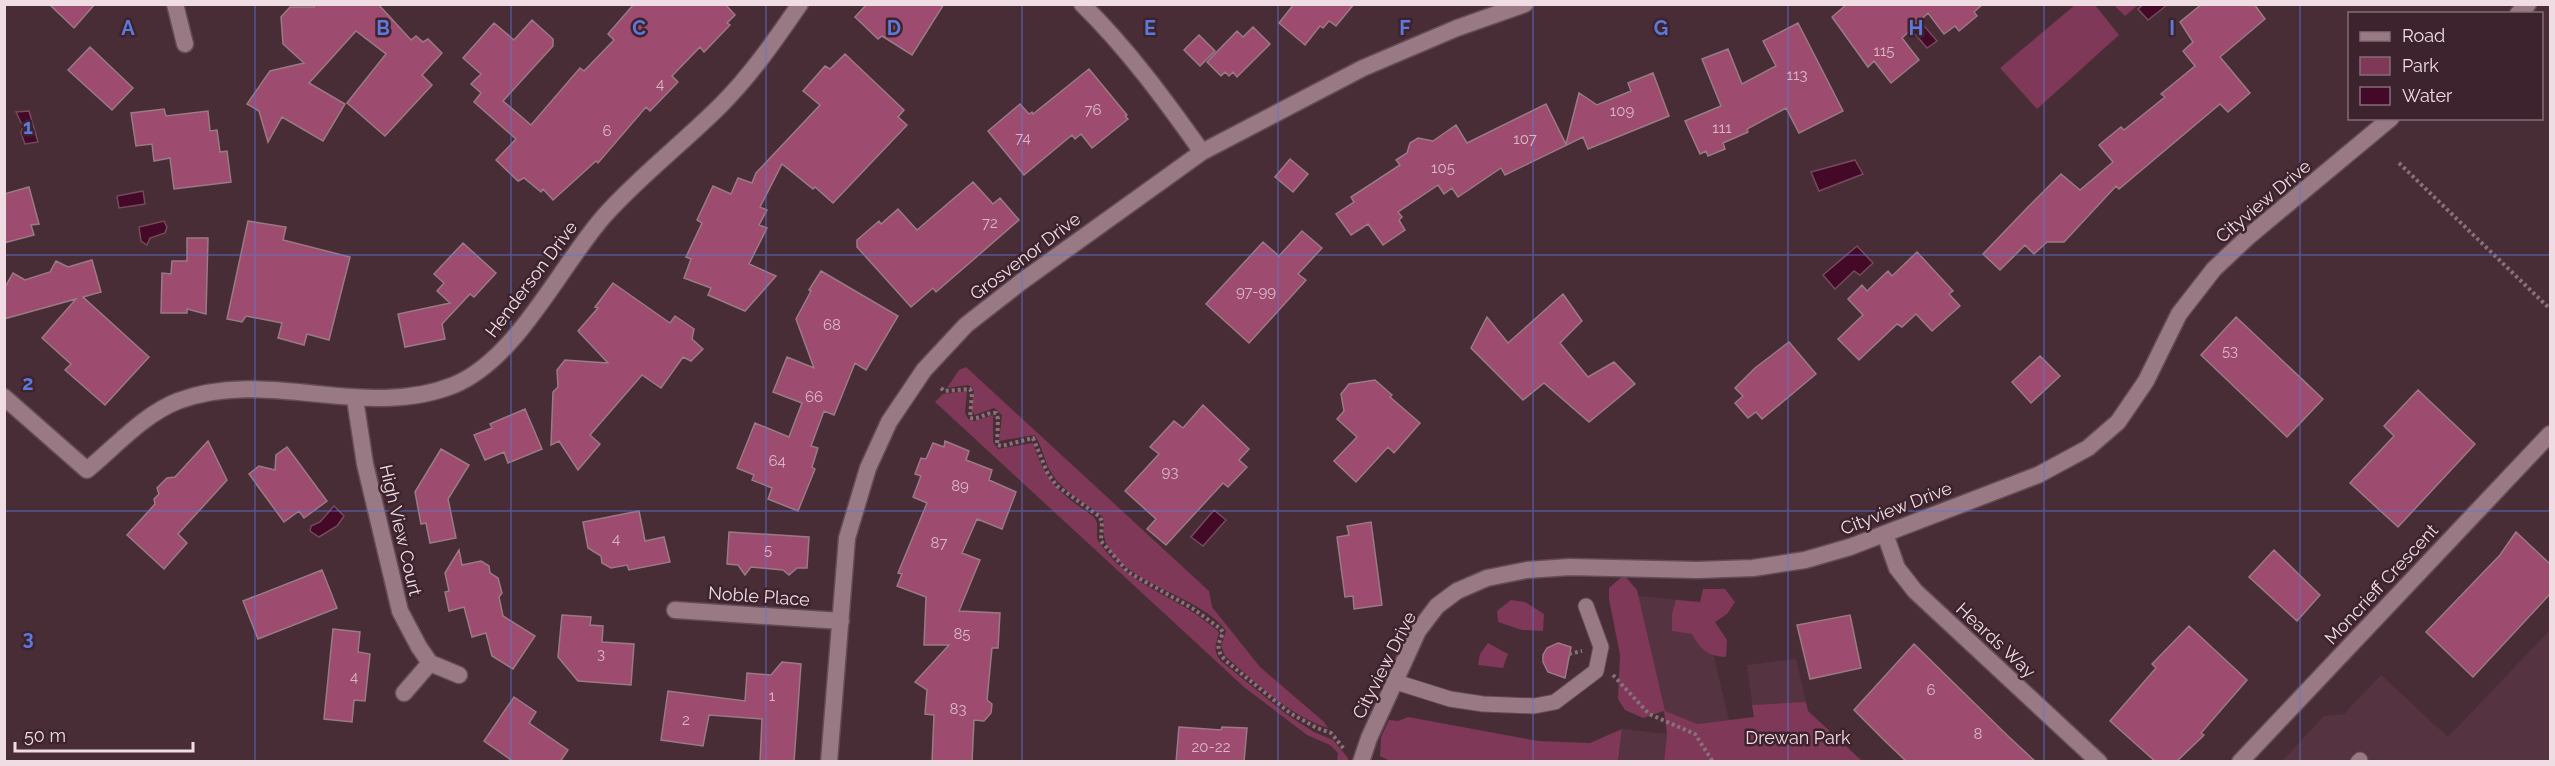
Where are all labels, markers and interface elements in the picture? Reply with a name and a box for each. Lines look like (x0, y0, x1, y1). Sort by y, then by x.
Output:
legend (2348, 12, 2543, 120)
text: A (121, 16, 135, 40)
text: B (376, 16, 390, 40)
text: C (632, 16, 646, 40)
text: D (887, 16, 901, 40)
text: E (1144, 16, 1156, 40)
text: F (1399, 16, 1411, 40)
text: G (1654, 16, 1668, 40)
text: H (1909, 16, 1923, 40)
text: I (2169, 16, 2175, 40)
text: Road (2402, 25, 2445, 46)
house number: 115 (1873, 42, 1895, 60)
text: Park (2402, 55, 2439, 76)
house number: 113 (1787, 66, 1807, 84)
house number: 4 (656, 75, 664, 93)
text: Water (2402, 85, 2453, 106)
house number: 76 (1084, 101, 1102, 119)
house number: 109 (1610, 102, 1634, 120)
text: 1 (23, 115, 33, 139)
house number: 111 (1712, 119, 1732, 137)
house number: 6 (602, 122, 612, 140)
house number: 74 (1015, 129, 1031, 147)
house number: 107 (1513, 130, 1537, 148)
street label: Cityview Drive (2211, 155, 2315, 247)
house number: 105 (1431, 159, 1455, 177)
street label: Grosvenor Drive (966, 207, 1085, 304)
house number: 72 (982, 214, 998, 232)
street label: Henderson Drive (481, 217, 582, 341)
house number: 97-99 (1236, 283, 1276, 301)
house number: 68 (823, 316, 841, 334)
house number: 53 (2222, 342, 2238, 360)
text: 2 (22, 371, 34, 395)
house number: 66 (805, 388, 823, 406)
house number: 64 (768, 452, 786, 470)
street label: High View Court (376, 462, 426, 598)
house number: 93 (1162, 463, 1178, 481)
house number: 89 (951, 477, 969, 495)
street label: Cityview Drive (1837, 477, 1955, 539)
street label: Moncrieff Crescent (2320, 520, 2442, 648)
house number: 4 (612, 530, 620, 548)
house number: 87 (931, 534, 947, 552)
house number: 5 (764, 541, 772, 559)
street label: Noble Place (707, 582, 811, 610)
street label: Heards Way (1952, 598, 2040, 682)
street label: Cityview Drive (1348, 607, 1420, 722)
house number: 85 (953, 625, 971, 643)
text: 3 (22, 626, 34, 650)
house number: 3 (597, 645, 605, 663)
house number: 4 (350, 668, 358, 686)
house number: 6 (1926, 681, 1936, 699)
house number: 1 (769, 687, 776, 705)
house number: 83 (950, 700, 966, 718)
house number: 2 (682, 711, 690, 729)
scale bar (15, 715, 194, 753)
text: 50 m (24, 725, 66, 746)
house number: 8 (1974, 725, 1983, 743)
park label: Drewan Park (1745, 727, 1851, 748)
house number: 20-22 (1192, 738, 1231, 756)

